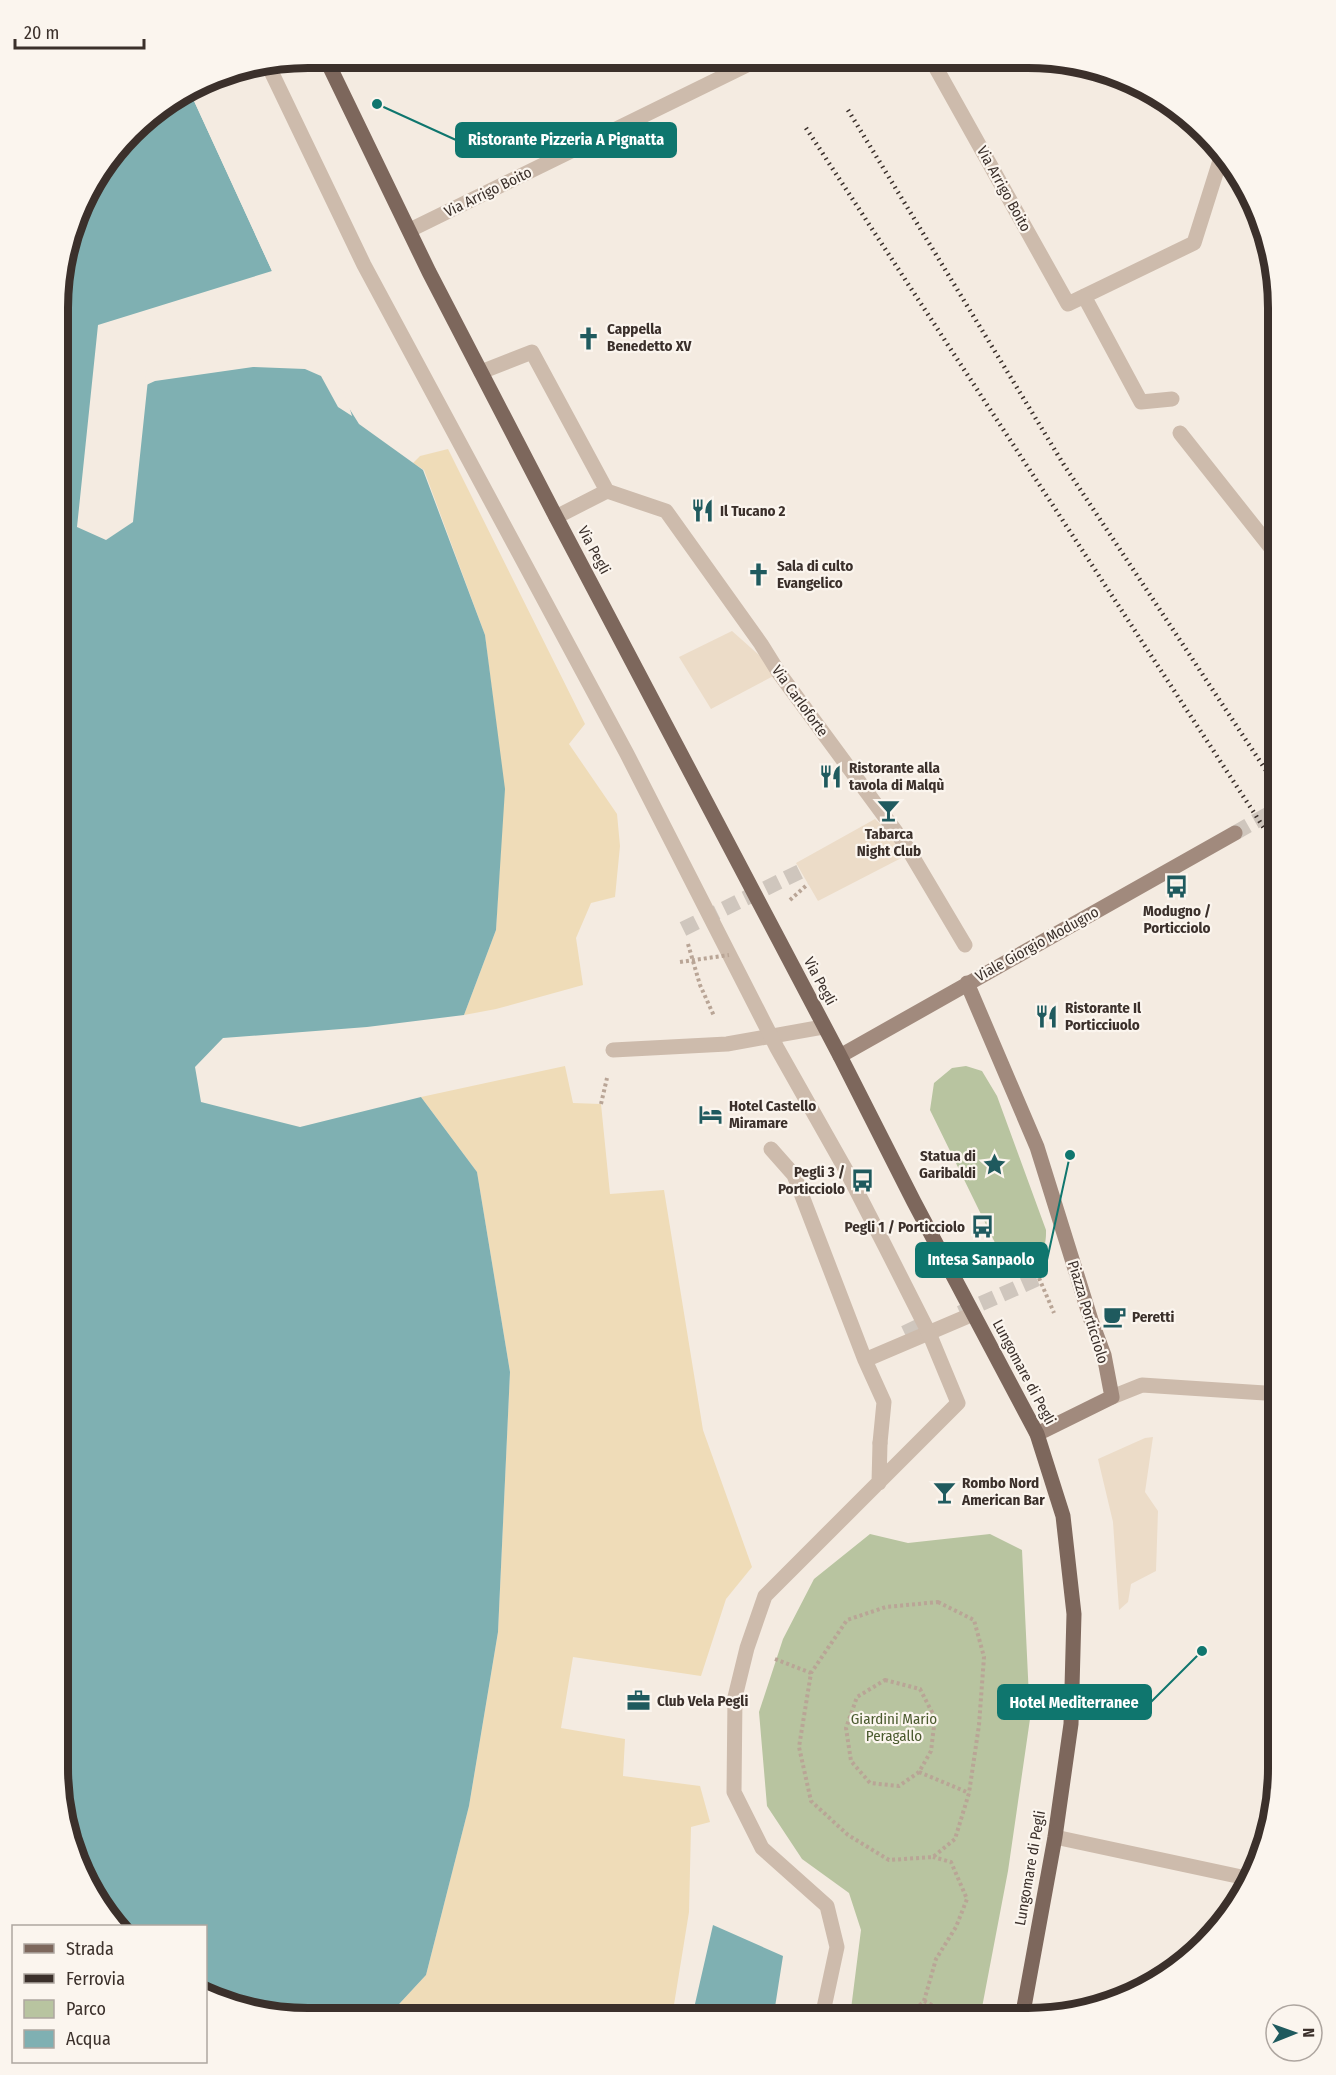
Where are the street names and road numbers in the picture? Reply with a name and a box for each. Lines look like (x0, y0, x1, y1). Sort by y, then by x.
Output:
street label: Via Arrigo Boito (973, 143, 1035, 235)
street label: Via Arrigo Boito (441, 163, 535, 221)
street label: Via Pegli (574, 523, 614, 577)
street label: Via Carloforte (768, 662, 832, 740)
street label: Viale Giorgio Modugno (972, 903, 1102, 985)
street label: Via Pegli (800, 954, 840, 1008)
street label: Piazza Porticciolo (1064, 1258, 1112, 1366)
street label: Lungomare di Pegli (989, 1316, 1059, 1428)
street label: Lungomare di Pegli (1011, 1809, 1049, 1927)

